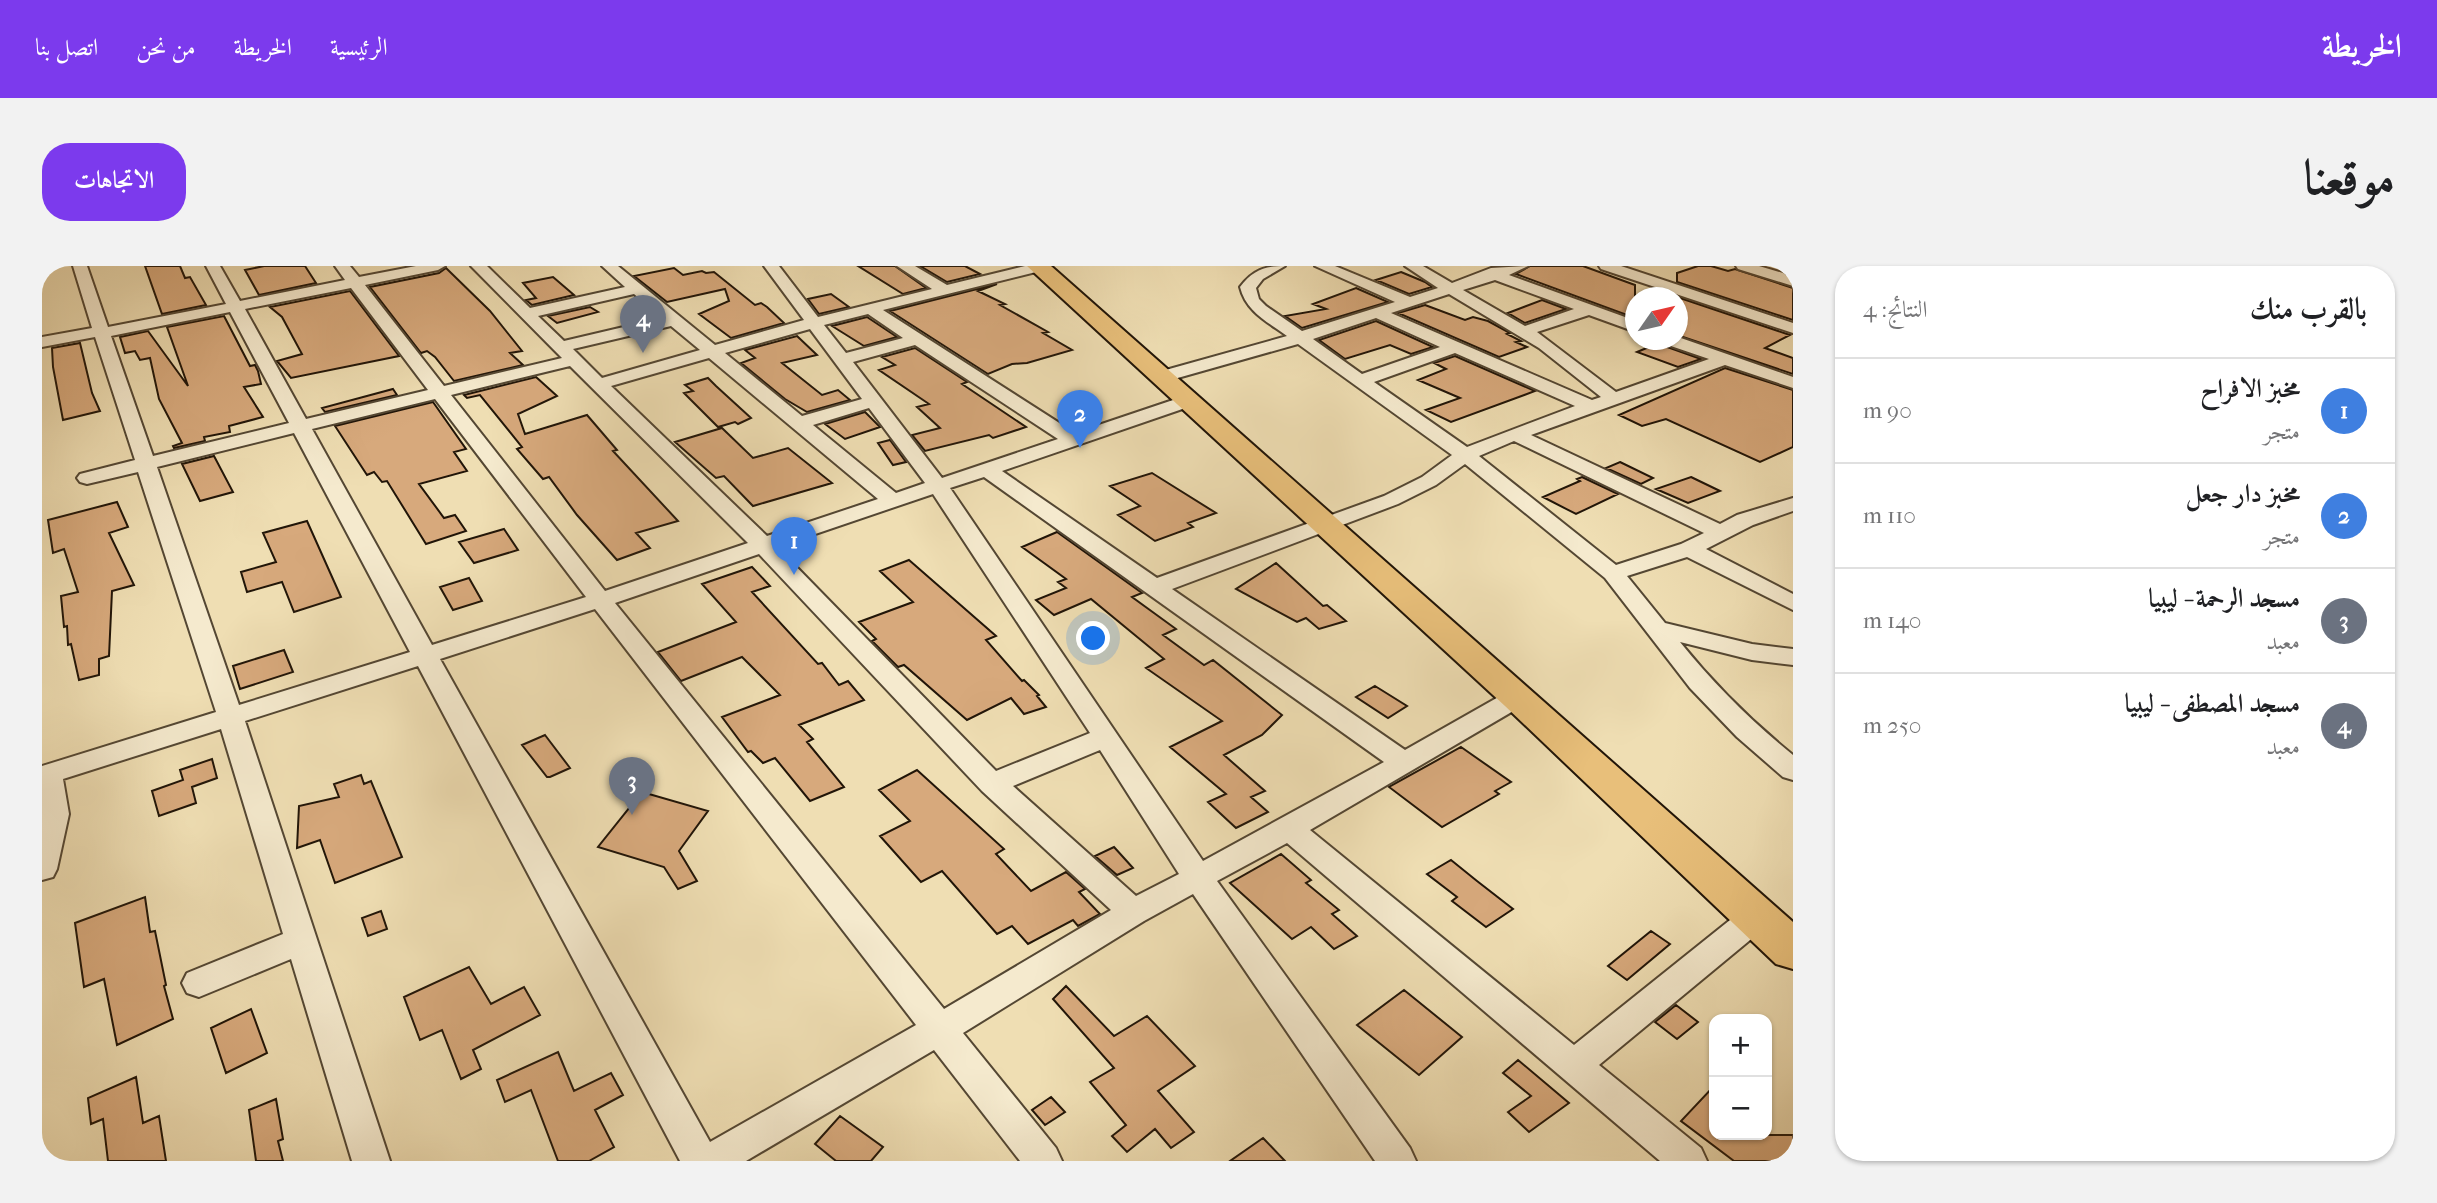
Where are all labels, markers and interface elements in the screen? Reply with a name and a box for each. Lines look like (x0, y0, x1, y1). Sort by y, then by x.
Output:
text: الخريطة (2322, 27, 2402, 66)
text: اتصل بنا (35, 33, 98, 61)
text: من نحن (136, 33, 196, 61)
text: الخريطة (234, 33, 292, 61)
text: الرئيسية (330, 33, 388, 61)
button: الاتجاهات (42, 143, 186, 221)
text: موقعنا (2303, 149, 2395, 207)
north arrow (1625, 287, 1688, 350)
text: بالقرب منك (2250, 292, 2367, 327)
pin: 4 (620, 295, 666, 353)
text: النتائج: 4 (1863, 296, 1927, 323)
text: مخبز الافراح (2200, 373, 2300, 404)
pin: 2 (1057, 390, 1103, 448)
text: 90 m (1863, 397, 1912, 424)
text: 1 (2340, 397, 2348, 424)
text: متجر (2264, 418, 2300, 445)
text: مخبز دار جعل (2185, 478, 2300, 509)
text: 110 m (1863, 502, 1916, 529)
text: 2 (2338, 502, 2350, 529)
pin: 1 (771, 517, 817, 575)
text: متجر (2264, 523, 2300, 550)
text: مسجد الرحمة - ليبيا (2148, 583, 2300, 614)
text: 140 m (1863, 607, 1922, 634)
text: 3 (2339, 607, 2349, 634)
your location (1076, 621, 1110, 655)
text: معبد (2266, 628, 2300, 655)
text: مسجد المصطفى - ليبيا (2125, 688, 2300, 719)
text: 250 m (1863, 712, 1921, 739)
text: 4 (2337, 712, 2351, 739)
text: معبد (2266, 733, 2300, 760)
pin: 3 (609, 757, 655, 815)
map controls (1709, 1014, 1772, 1140)
button: + (1709, 1014, 1772, 1077)
button: − (1709, 1077, 1772, 1140)

